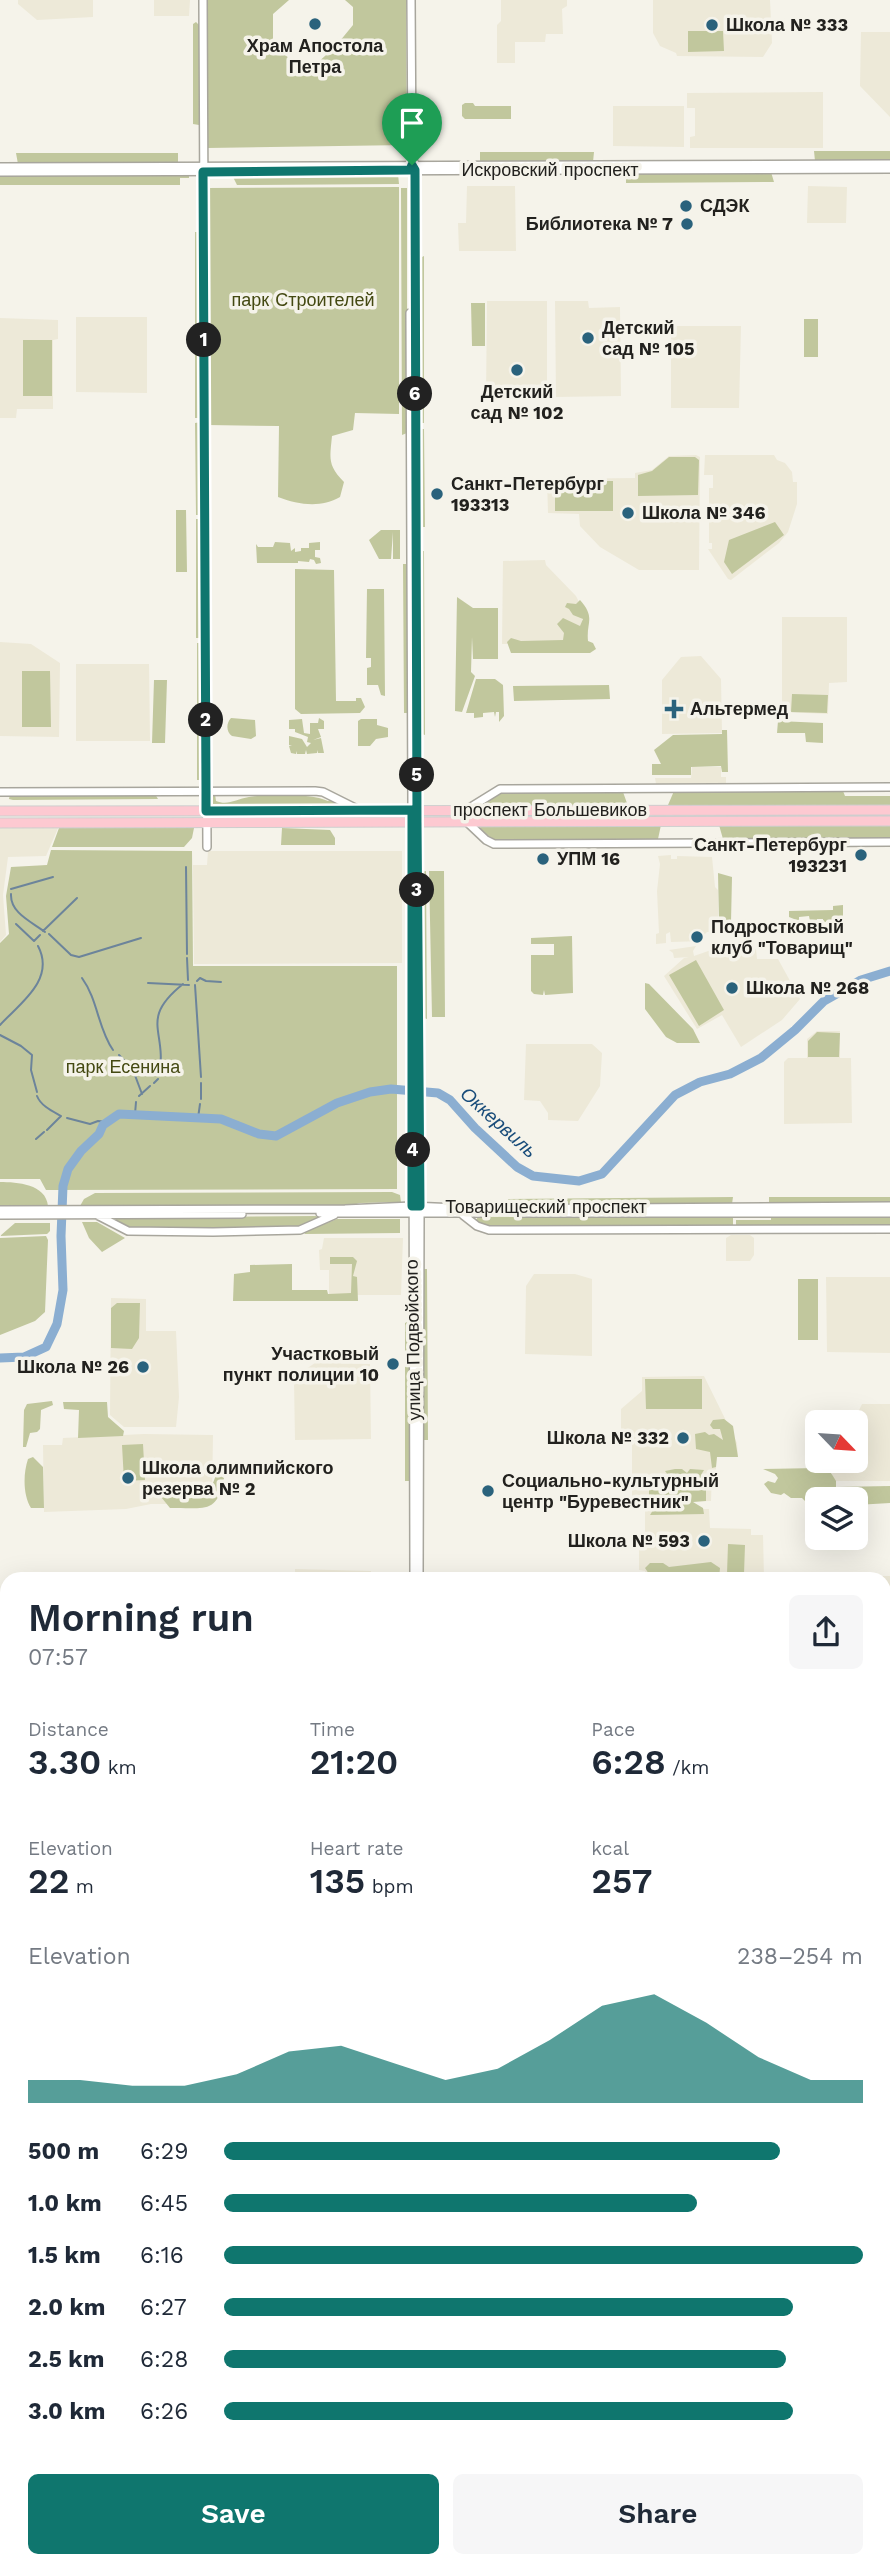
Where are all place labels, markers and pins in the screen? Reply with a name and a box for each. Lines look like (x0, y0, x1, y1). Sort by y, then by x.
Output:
place label: Школа № 333 (726, 14, 848, 35)
marker: Храм Апостола Петра (307, 16, 323, 32)
marker: Школа № 333 (704, 17, 720, 33)
place label: Храм Апостола Петра (247, 35, 384, 77)
pin (382, 93, 442, 165)
place label: СДЭК (700, 195, 750, 216)
marker: СДЭК (678, 198, 694, 214)
place label: Библиотека № 7 (526, 213, 673, 234)
marker: Библиотека № 7 (679, 216, 695, 232)
place label: Детский сад № 105 (602, 317, 695, 359)
pin: 1 (186, 322, 222, 358)
marker: Детский сад № 105 (580, 330, 596, 346)
marker: Детский сад № 102 (509, 362, 525, 378)
pin: 6 (398, 376, 432, 412)
place label: Детский сад № 102 (471, 381, 563, 423)
place label: Санкт-Петербург 193313 (451, 473, 605, 515)
marker: Санкт-Петербург 193313 (429, 486, 445, 502)
place label: Школа № 346 (642, 502, 766, 523)
marker: Школа № 346 (620, 505, 636, 521)
place label: Альтермед (690, 698, 789, 719)
marker: Альтермед (664, 699, 684, 719)
pin: 2 (188, 702, 224, 738)
pin: 5 (400, 758, 434, 792)
place label: Санкт-Петербург 193231 (694, 834, 848, 876)
marker: Санкт-Петербург 193231 (853, 847, 869, 863)
place label: УПМ 16 (557, 848, 620, 869)
marker: УПМ 16 (535, 851, 551, 867)
pin: 3 (400, 872, 434, 908)
place label: Подростковый клуб "Товарищ" (711, 916, 853, 958)
marker: Подростковый клуб "Товарищ" (689, 929, 705, 945)
place label: Школа № 268 (746, 977, 869, 998)
marker: Школа № 268 (724, 980, 740, 996)
pin: 4 (396, 1132, 430, 1168)
place label: Участковый пункт полиции 10 (223, 1343, 379, 1385)
place label: Школа № 26 (17, 1356, 129, 1377)
marker: Участковый пункт полиции 10 (385, 1356, 401, 1372)
marker: Школа № 26 (135, 1359, 151, 1375)
place label: Школа № 332 (547, 1427, 669, 1448)
marker: Школа № 332 (675, 1430, 691, 1446)
place label: Школа олимпийского резерва № 2 (142, 1457, 333, 1499)
marker: Школа олимпийского резерва № 2 (120, 1470, 136, 1486)
place label: Социально-культурный центр "Буревестник" (502, 1470, 719, 1512)
marker: Социально-культурный центр "Буревестник" (480, 1483, 496, 1499)
place label: Школа № 593 (568, 1530, 690, 1551)
marker: Школа № 593 (696, 1533, 712, 1549)

